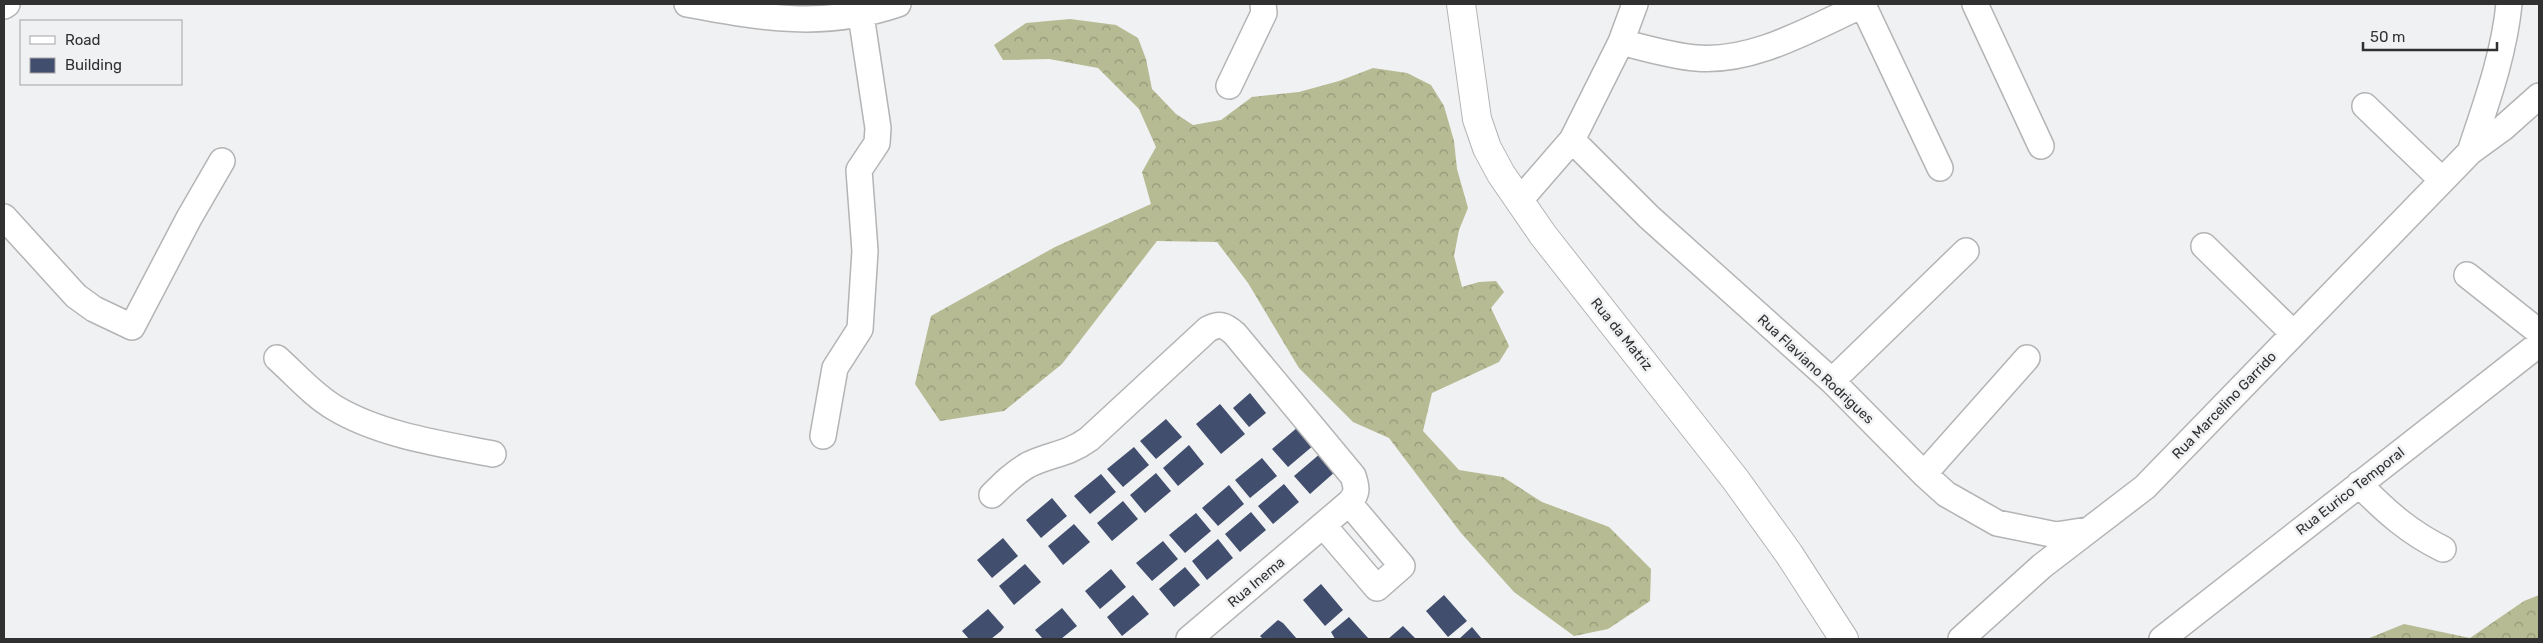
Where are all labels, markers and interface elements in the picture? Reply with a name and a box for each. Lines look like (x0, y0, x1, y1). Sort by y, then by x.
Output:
legend (20, 20, 182, 85)
scale bar (2363, 20, 2497, 52)
text: 50 m (2370, 28, 2405, 46)
text: Road (65, 31, 101, 49)
text: Building (65, 56, 122, 74)
street label: Rua da Matriz (1587, 295, 1656, 374)
street label: Rua Flaviano Rodrigues (1754, 311, 1877, 428)
street label: Rua Marcelino Garrido (2169, 348, 2280, 463)
street label: Rua Eurico Temporal (2293, 444, 2408, 539)
street label: Rua Inema (1224, 554, 1288, 611)

